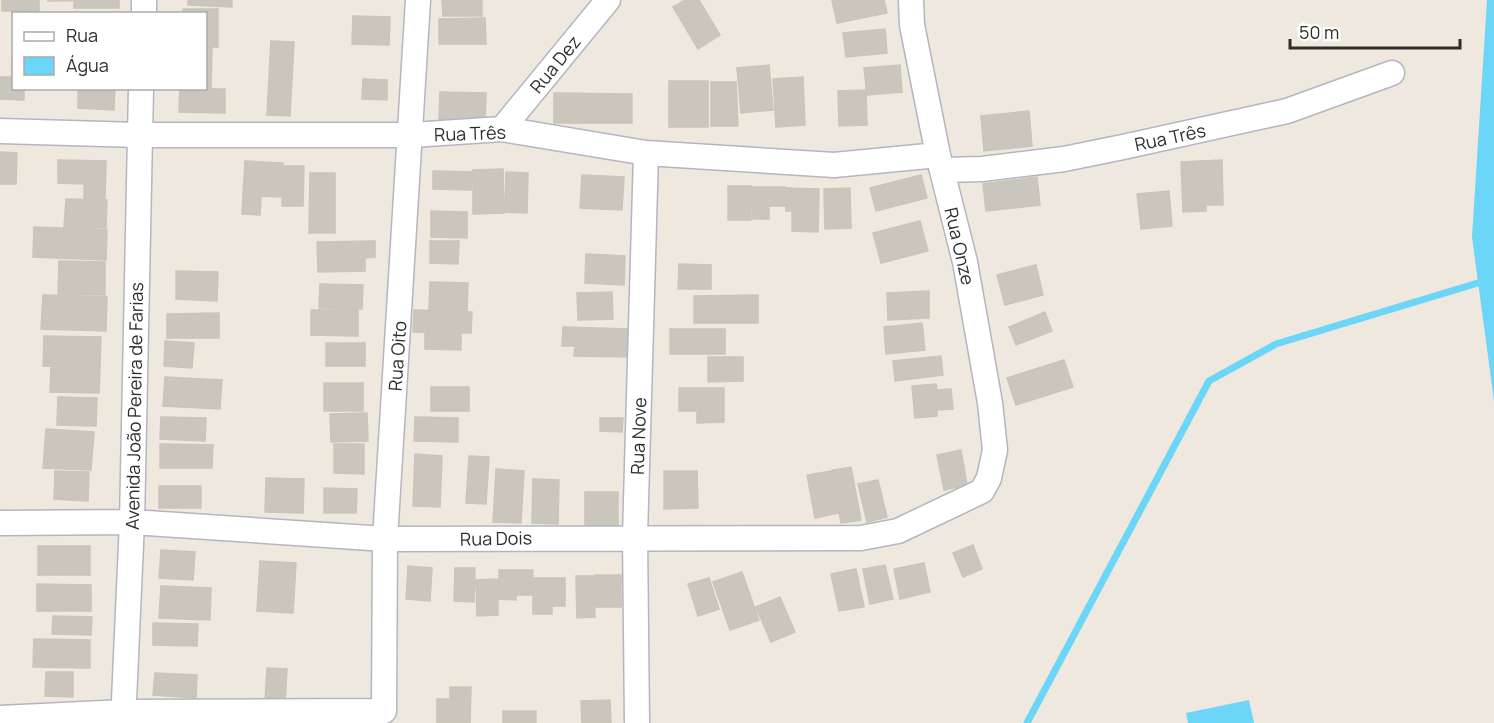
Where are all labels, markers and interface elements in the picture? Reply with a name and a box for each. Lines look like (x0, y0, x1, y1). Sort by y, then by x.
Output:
legend (12, 12, 207, 90)
scale bar (1290, 12, 1460, 50)
text: 50 m (1299, 20, 1339, 44)
text: Rua (66, 23, 98, 47)
street label: Rua Dez (524, 30, 586, 98)
text: Água (66, 53, 109, 77)
street label: Rua Três (1132, 118, 1208, 156)
street label: Rua Três (434, 120, 506, 146)
street label: Rua Onze (939, 205, 981, 287)
street label: Avenida João Pereira de Farias (120, 282, 148, 530)
street label: Rua Oito (383, 320, 411, 392)
street label: Rua Nove (625, 397, 651, 475)
street label: Rua Dois (460, 525, 532, 551)

